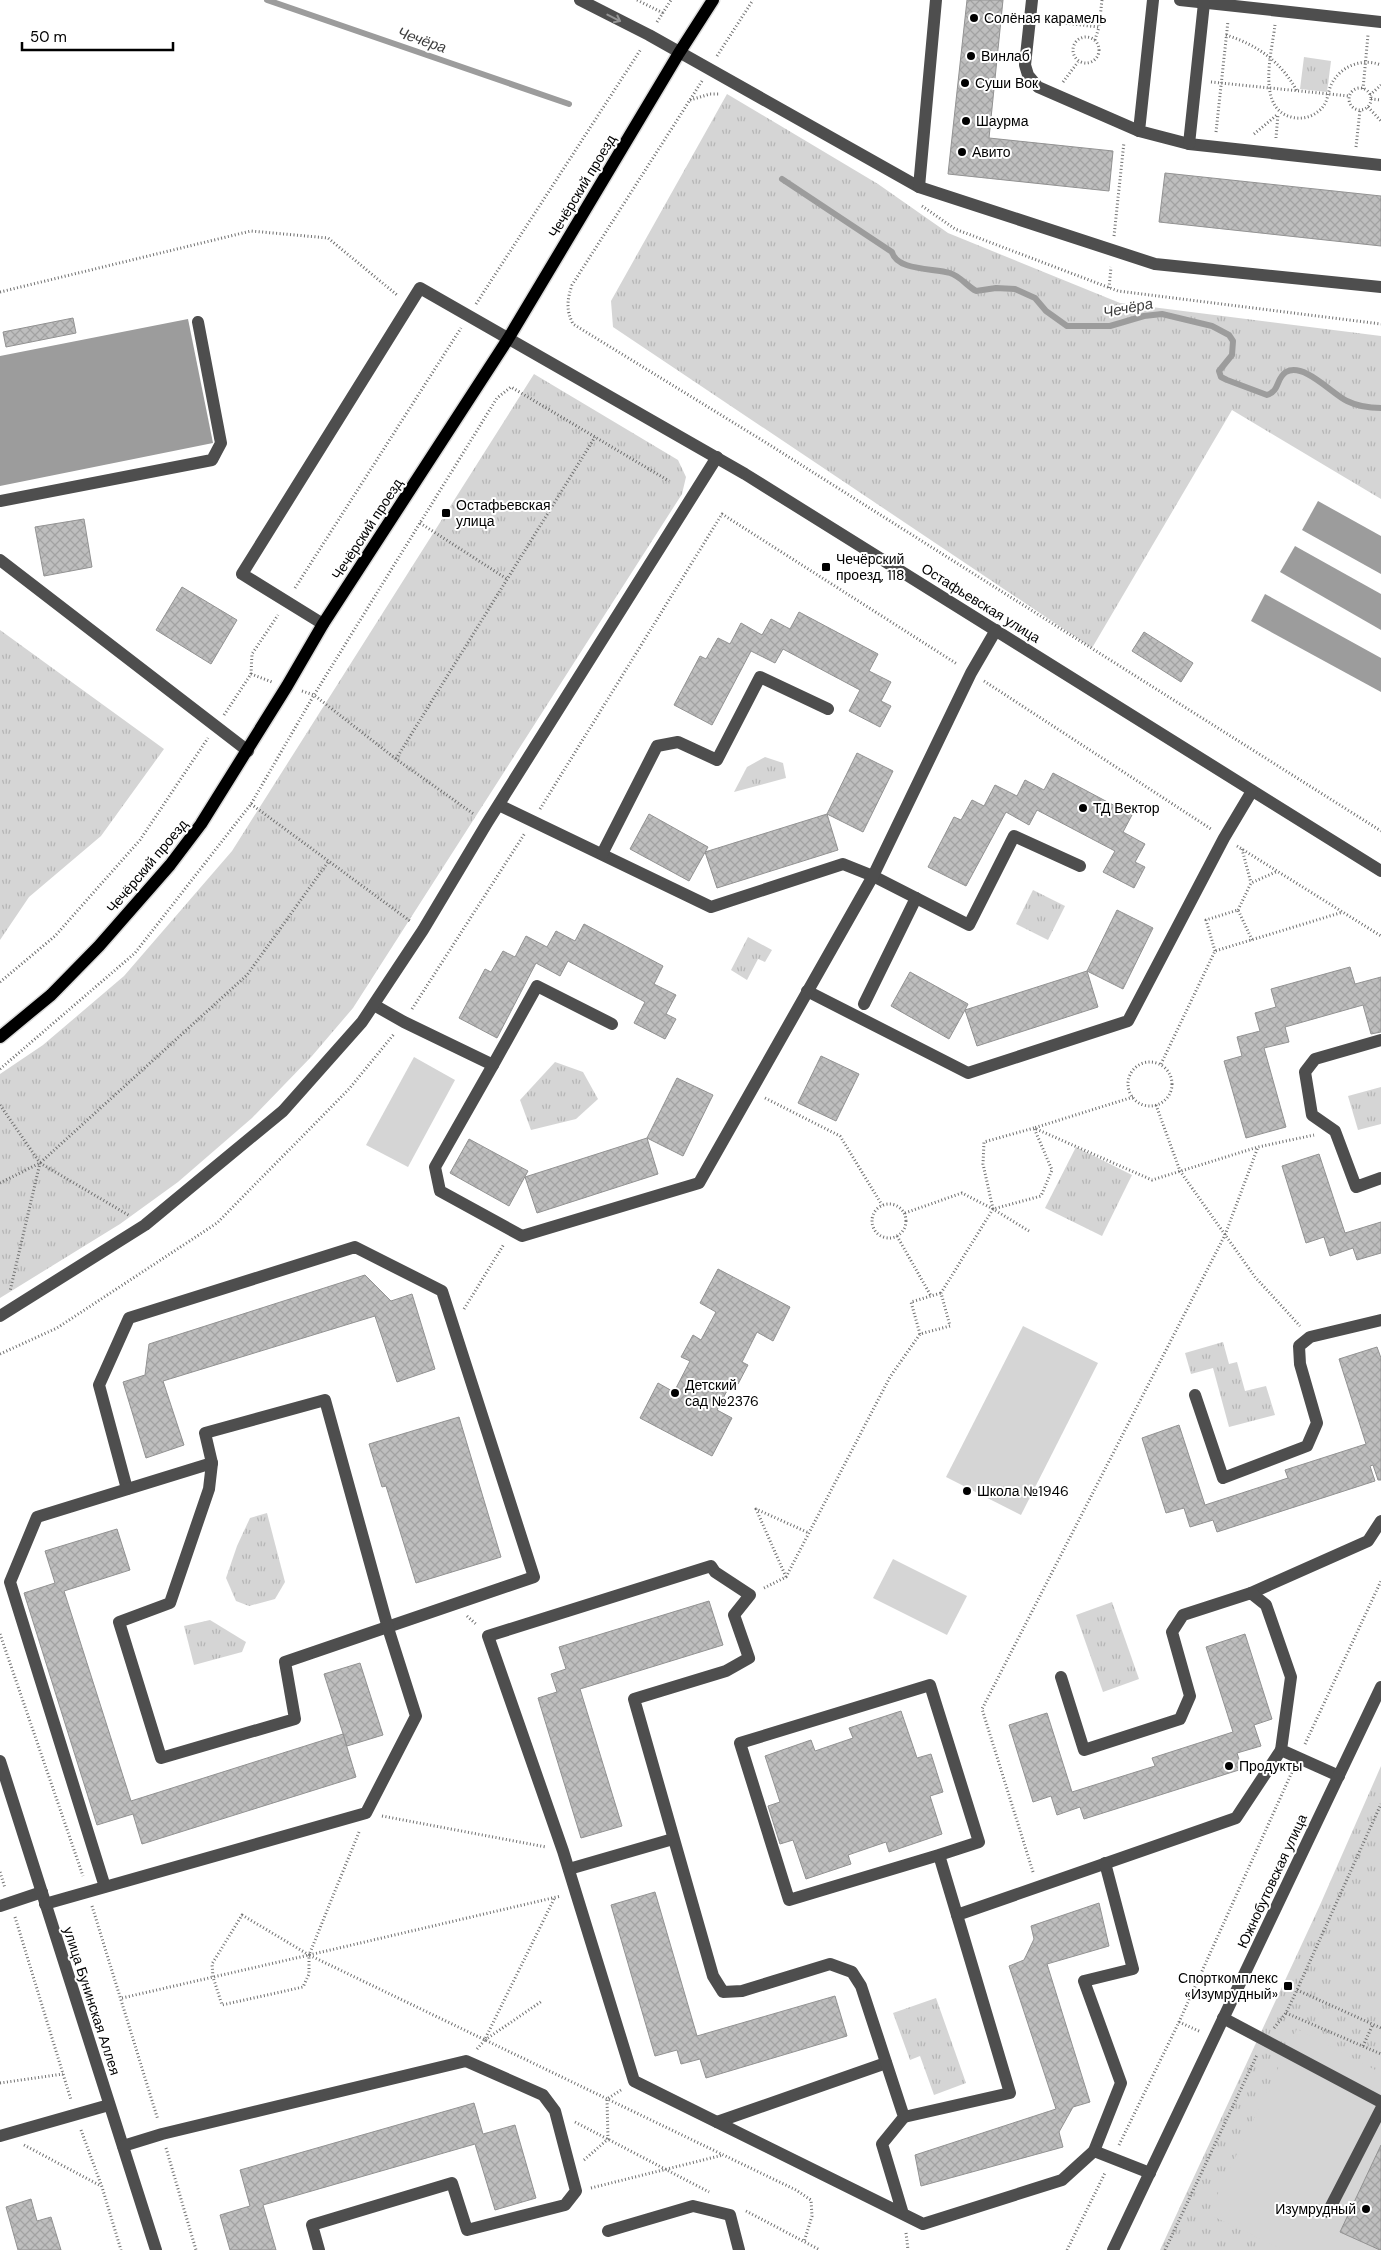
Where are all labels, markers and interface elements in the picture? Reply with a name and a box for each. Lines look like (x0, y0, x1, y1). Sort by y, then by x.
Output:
place label: Солёная карамель (984, 9, 1107, 27)
marker: Солёная карамель (968, 12, 980, 24)
one-way arrow (607, 13, 622, 23)
scale bar (22, 20, 174, 52)
water label: Чечёра (395, 22, 449, 58)
text: 50 m (30, 27, 67, 47)
place label: Винлаб (981, 47, 1030, 65)
marker: Винлаб (965, 50, 977, 62)
place label: Суши Вок (975, 74, 1039, 92)
marker: Суши Вок (959, 77, 971, 89)
place label: Шаурма (976, 112, 1029, 130)
marker: Шаурма (960, 115, 972, 127)
street label: Чечёрский проезд (544, 131, 620, 241)
place label: Авито (972, 143, 1011, 161)
marker: Авито (956, 146, 968, 158)
water label: Чечёра (1101, 293, 1155, 323)
street label: Чечёрский проезд (328, 475, 406, 583)
place label: Остафьевская улица (456, 496, 551, 530)
marker: Остафьевская улица (440, 507, 452, 519)
place label: Чечёрский проезд, 118 (836, 550, 904, 584)
street label: Остафьевская улица (918, 559, 1044, 647)
marker: Чечёрский проезд, 118 (820, 561, 832, 573)
place label: ТД Вектор (1093, 799, 1160, 817)
marker: ТД Вектор (1077, 802, 1089, 814)
street label: Чечёрский проезд (103, 815, 191, 917)
place label: Детский сад №2376 (685, 1376, 759, 1410)
marker: Детский сад №2376 (669, 1387, 681, 1399)
place label: Школа №1946 (977, 1482, 1069, 1500)
marker: Школа №1946 (961, 1485, 973, 1497)
place label: Продукты (1239, 1757, 1302, 1775)
marker: Продукты (1223, 1760, 1235, 1772)
street label: Южнобутовская улица (1233, 1811, 1311, 1951)
street label: улица Бунинская Аллея (59, 1925, 125, 2077)
place label: Спорткомплекс «Изумрудный» (1178, 1969, 1278, 2003)
marker: Спорткомплекс «Изумрудный» (1282, 1980, 1294, 1992)
place label: Изумрудный (1275, 2200, 1356, 2218)
marker: Изумрудный (1360, 2203, 1372, 2215)

